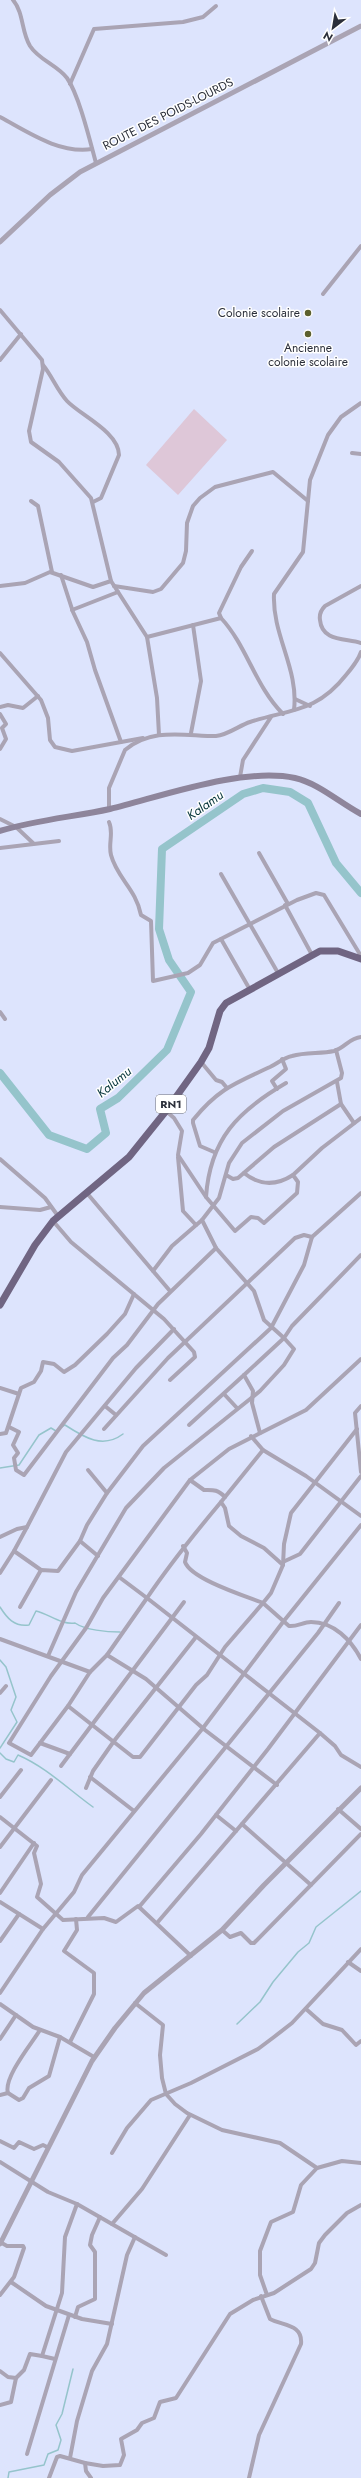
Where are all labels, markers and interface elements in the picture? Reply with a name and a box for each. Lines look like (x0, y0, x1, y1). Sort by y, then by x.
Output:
north arrow (313, 8, 353, 48)
text: N (320, 27, 336, 46)
street label: ROUTE DES POIDS-LOURDS (100, 73, 237, 155)
place label: Colonie scolaire (218, 304, 300, 322)
marker: Colonie scolaire (303, 308, 313, 318)
marker: Ancienne colonie scolaire (303, 329, 313, 339)
place label: Ancienne colonie scolaire (268, 339, 348, 371)
water label: Kalamu (183, 785, 227, 824)
water label: Kalumu (92, 1062, 136, 1102)
road number: RN1 (156, 1095, 186, 1113)

